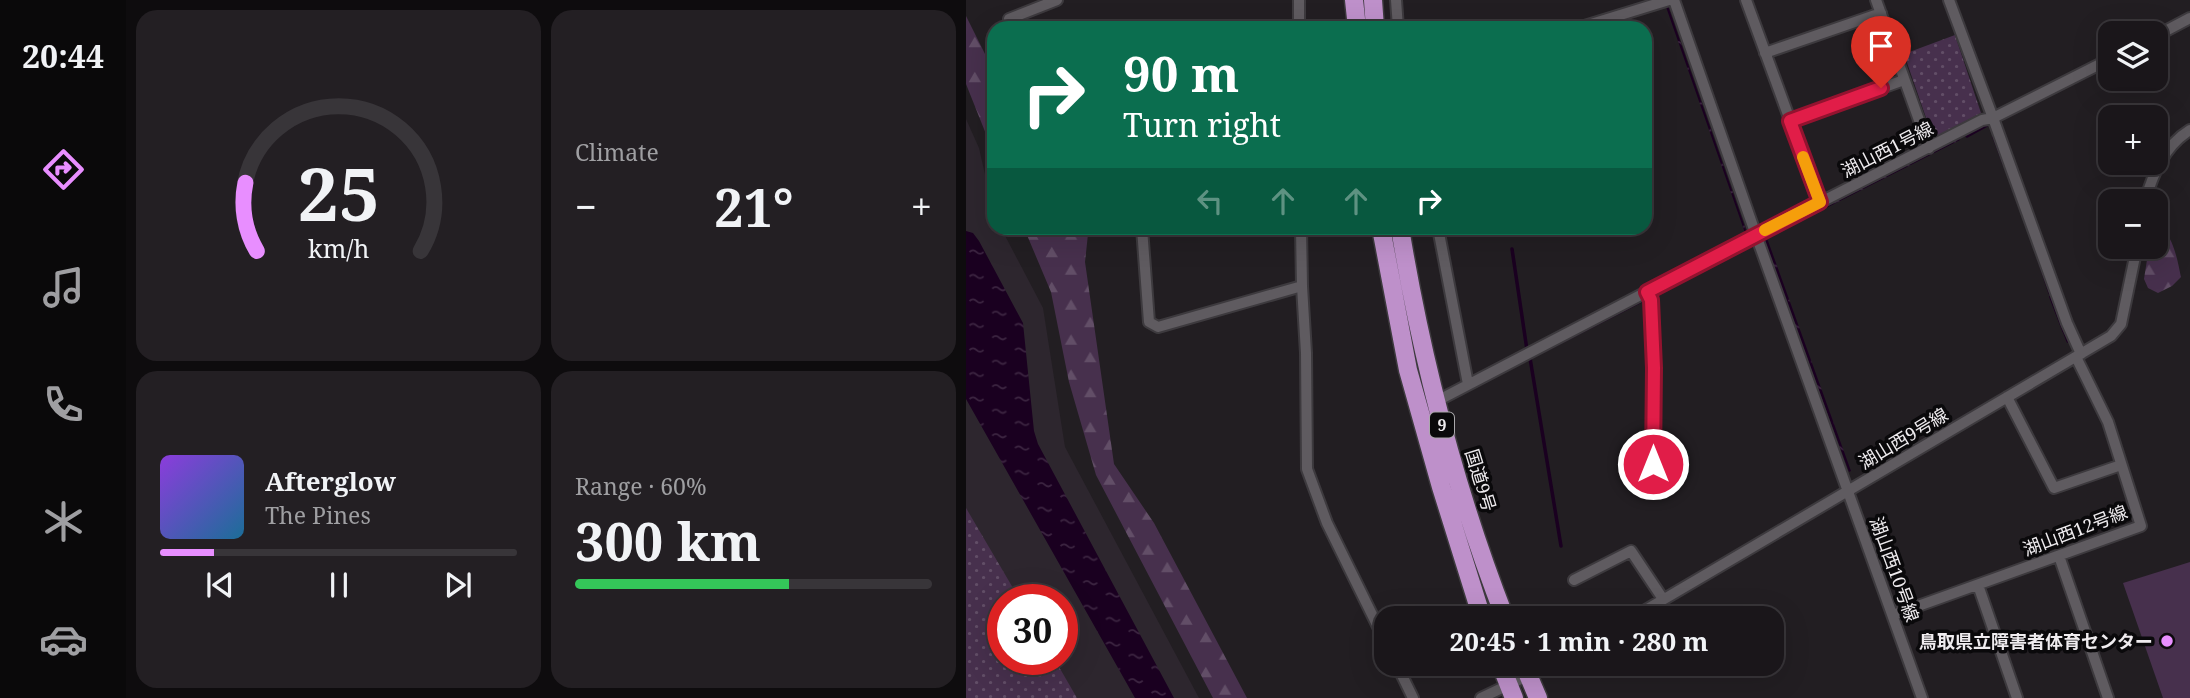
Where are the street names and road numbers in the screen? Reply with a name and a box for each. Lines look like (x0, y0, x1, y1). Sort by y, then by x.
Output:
street label: 湖山西1号線 (1837, 116, 1937, 182)
street label: 湖山西9号線 (1854, 402, 1952, 474)
road number: 9 (1430, 412, 1454, 438)
street label: 国道9号 (1460, 446, 1502, 514)
street label: 湖山西12号線 (2019, 499, 2131, 561)
street label: 湖山西10号線 (1865, 513, 1925, 625)

